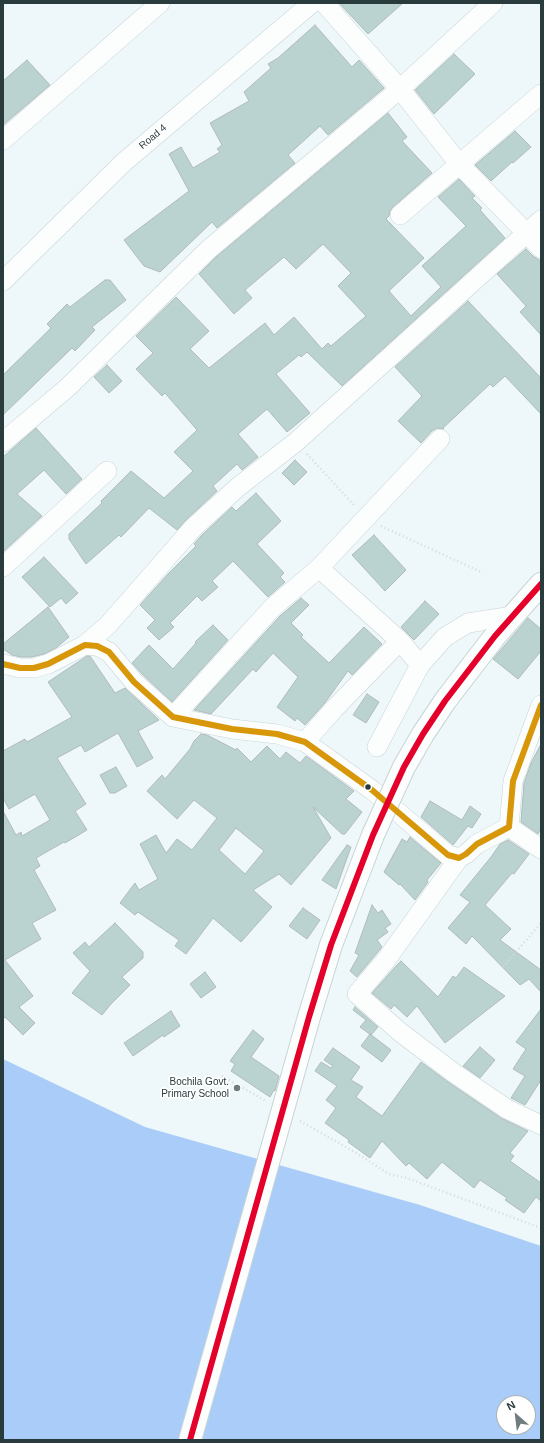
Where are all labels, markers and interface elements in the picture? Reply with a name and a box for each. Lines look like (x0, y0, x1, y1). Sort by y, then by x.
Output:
street label: Road 4 (137, 122, 169, 152)
unlabelled marker (363, 782, 373, 792)
place label: Bochila Govt. Primary School (161, 1076, 229, 1100)
marker: Bochila Govt. Primary School (232, 1083, 242, 1093)
north arrow (496, 1395, 536, 1435)
text: N (505, 1398, 517, 1412)

